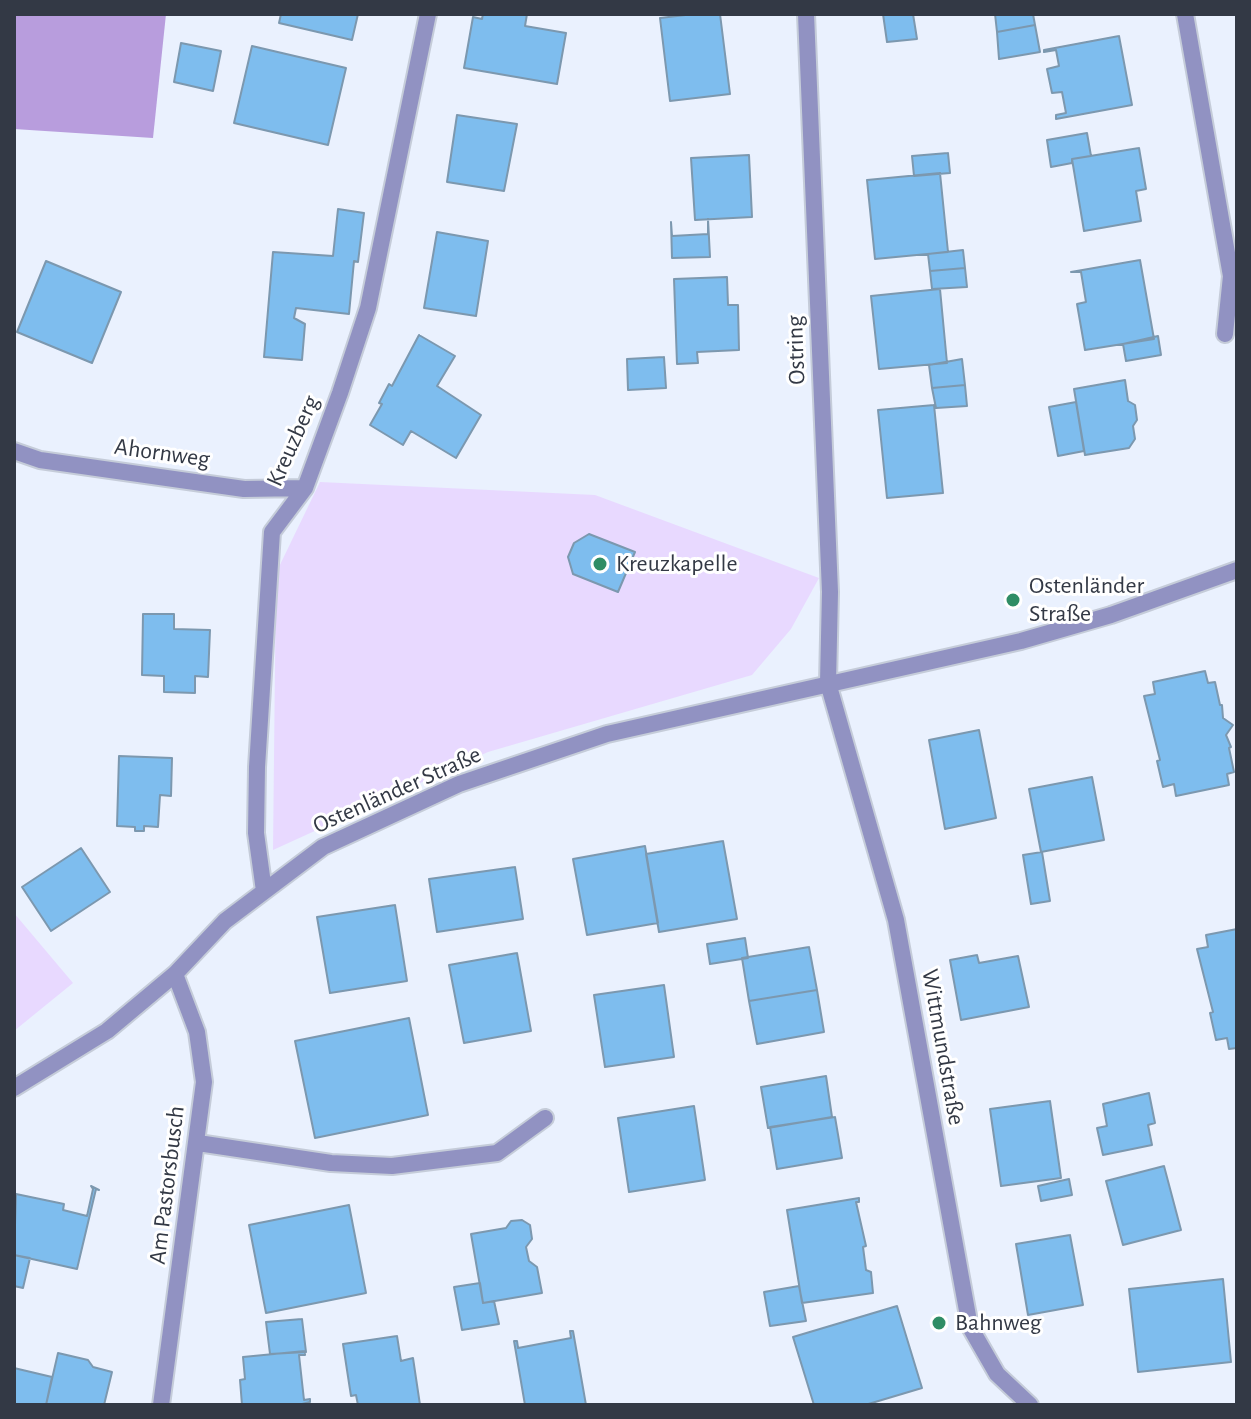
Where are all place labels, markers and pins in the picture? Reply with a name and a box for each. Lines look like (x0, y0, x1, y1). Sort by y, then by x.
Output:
place label: Kreuzkapelle (616, 550, 738, 578)
marker: Kreuzkapelle (591, 555, 609, 573)
place label: Ostenländer Straße (1029, 572, 1144, 628)
marker: Ostenländer Straße (1004, 591, 1022, 609)
place label: Bahnweg (955, 1309, 1041, 1337)
marker: Bahnweg (930, 1314, 948, 1332)

